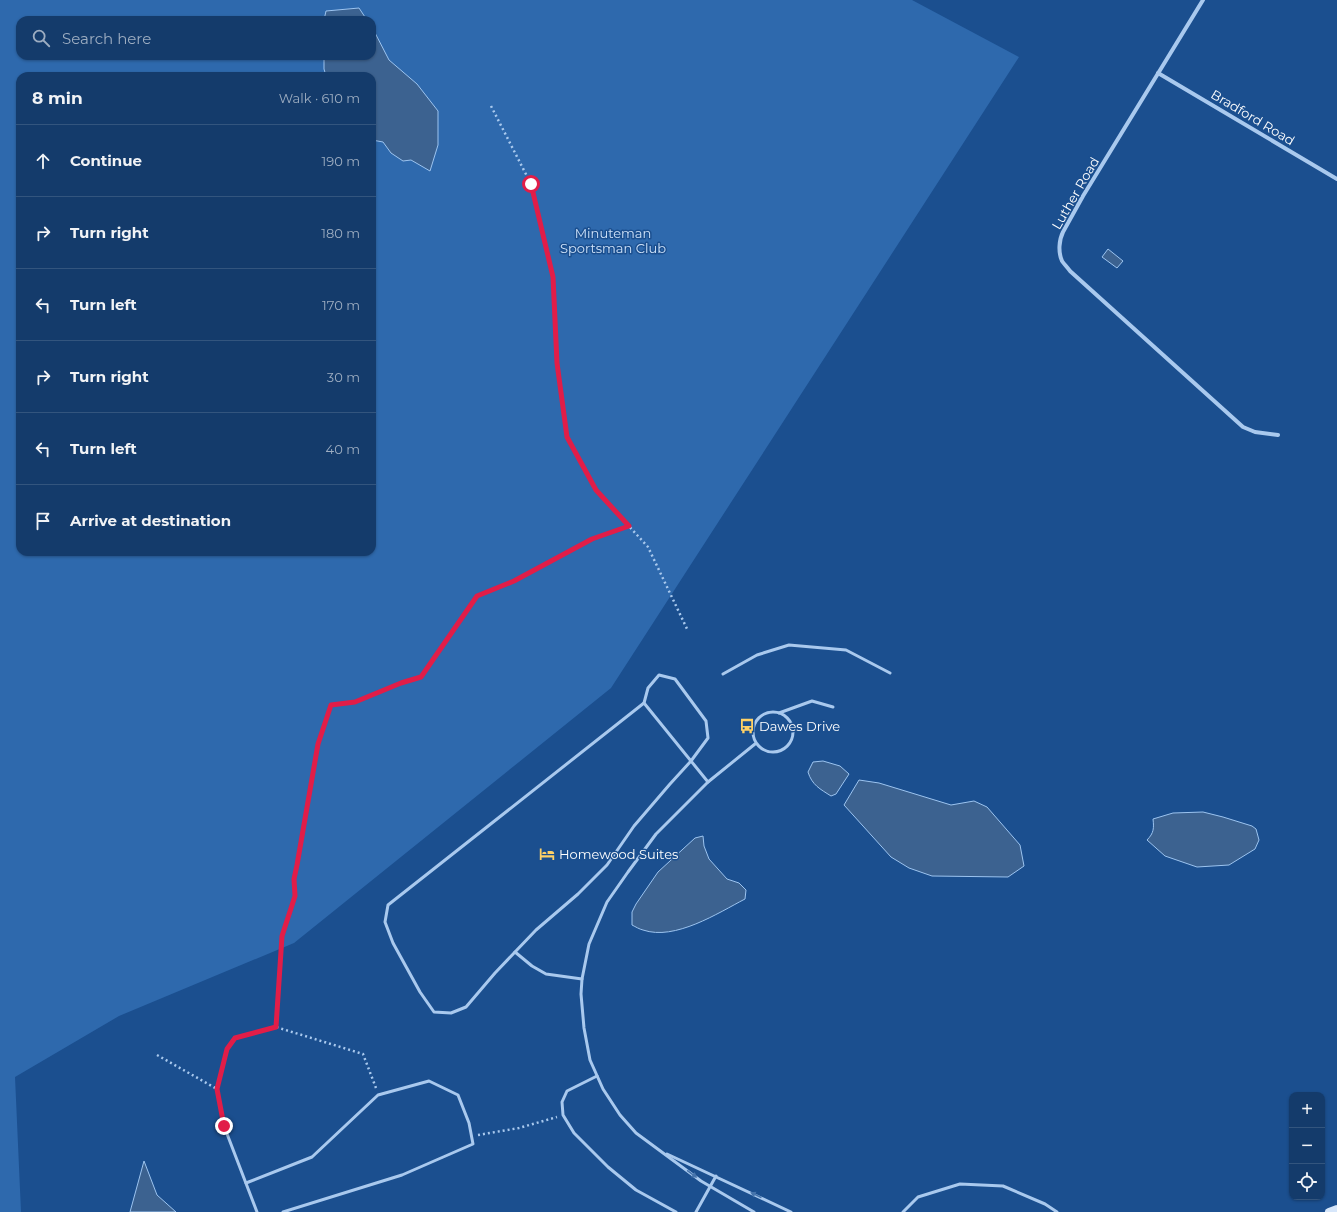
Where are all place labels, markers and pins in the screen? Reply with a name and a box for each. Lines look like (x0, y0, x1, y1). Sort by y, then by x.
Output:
bus stop icon: Dawes Drive (738, 717, 756, 735)
place label: Dawes Drive (759, 718, 840, 734)
hotel icon: Homewood Suites (538, 845, 556, 863)
place label: Homewood Suites (559, 846, 678, 862)

